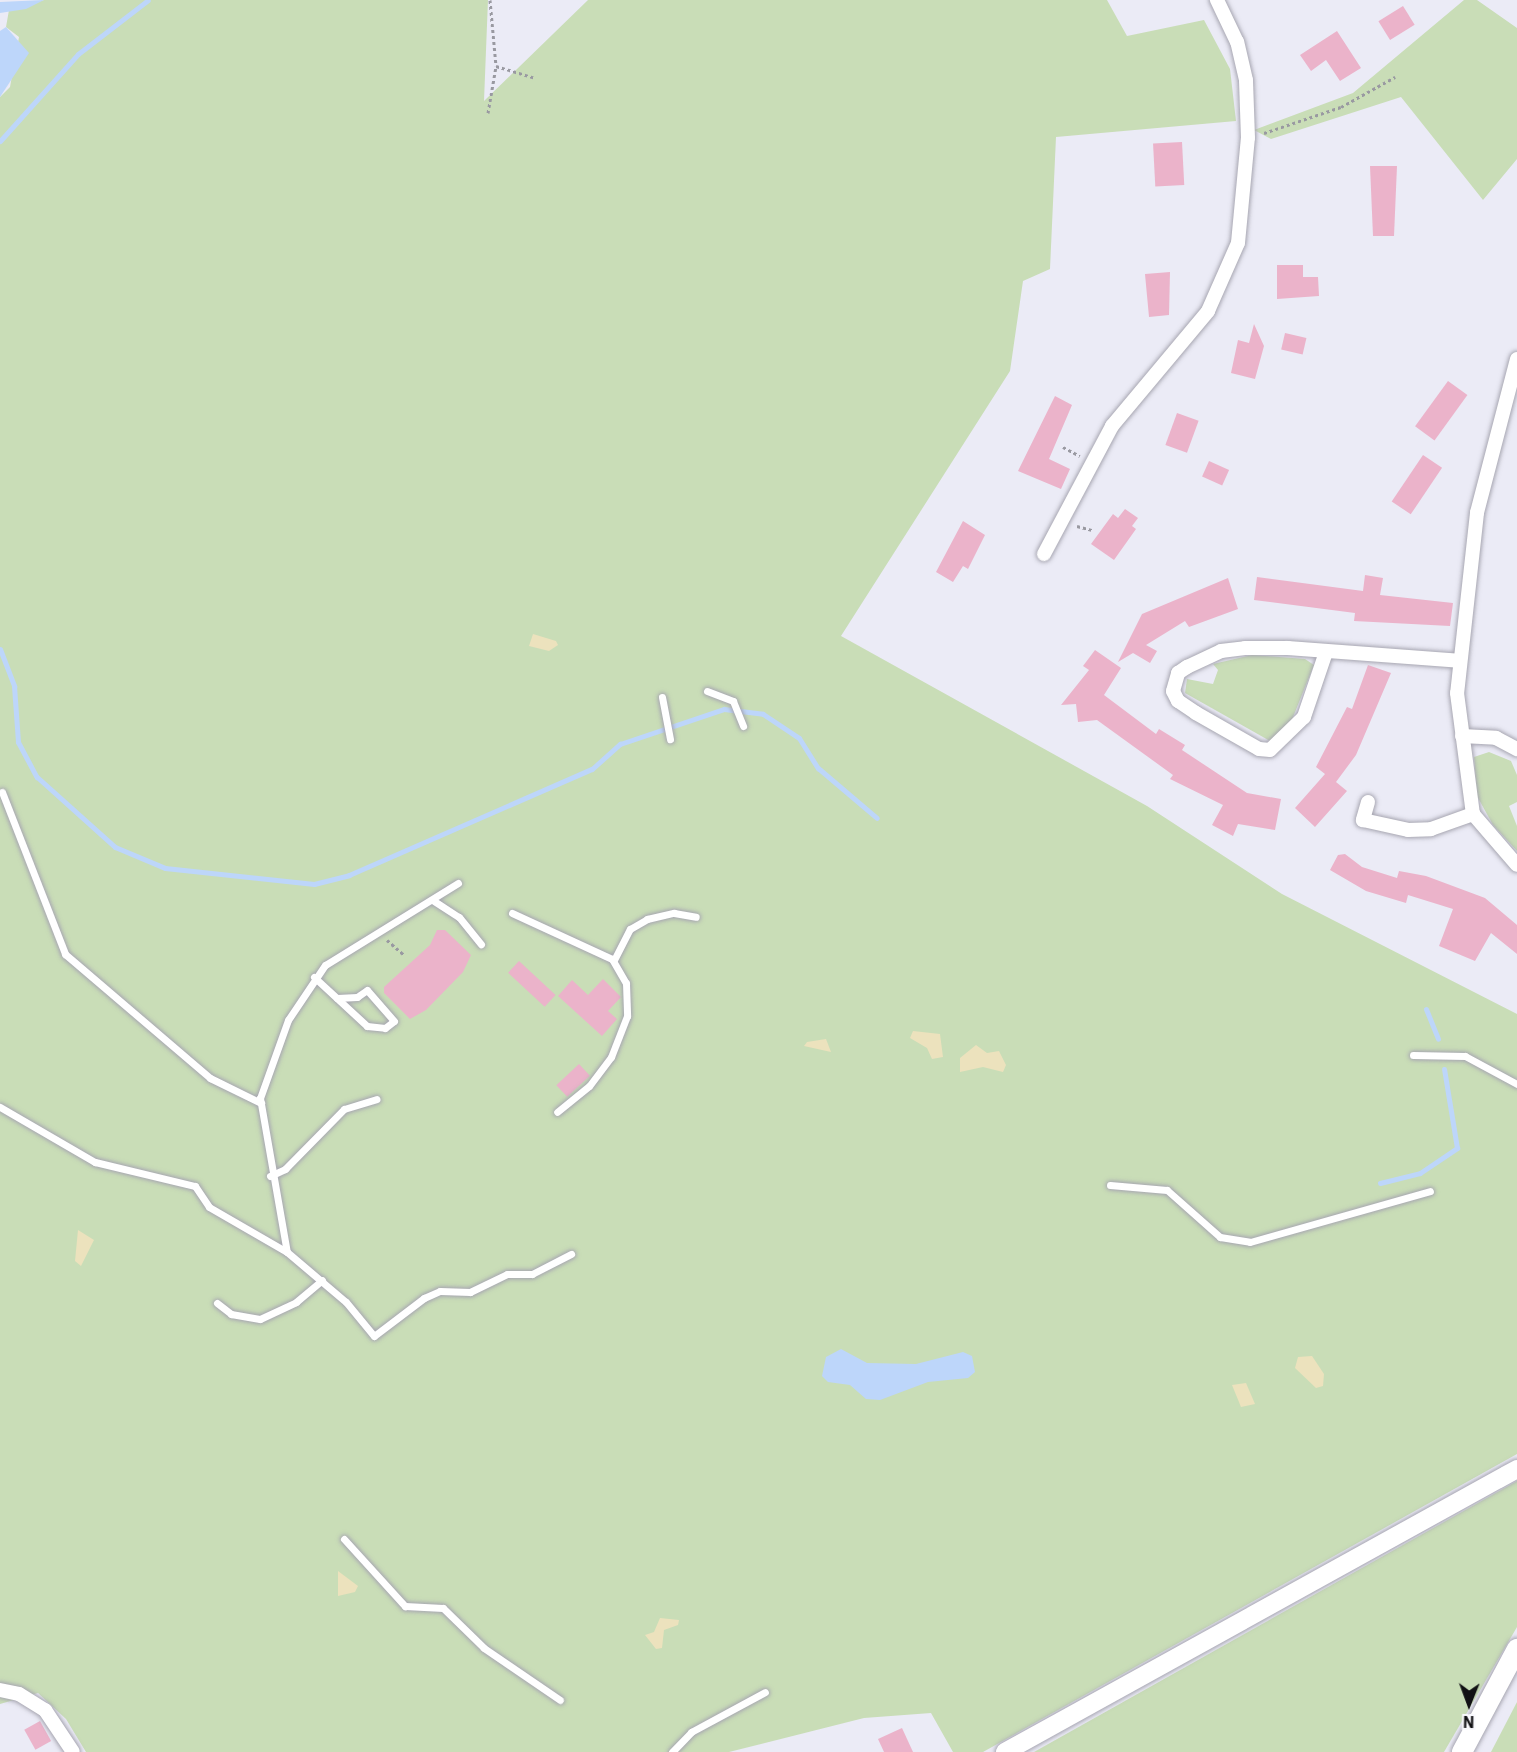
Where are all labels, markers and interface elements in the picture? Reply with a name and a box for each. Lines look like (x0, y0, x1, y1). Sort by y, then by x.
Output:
north arrow (1439, 1674, 1499, 1734)
text: N (1463, 1712, 1475, 1732)

